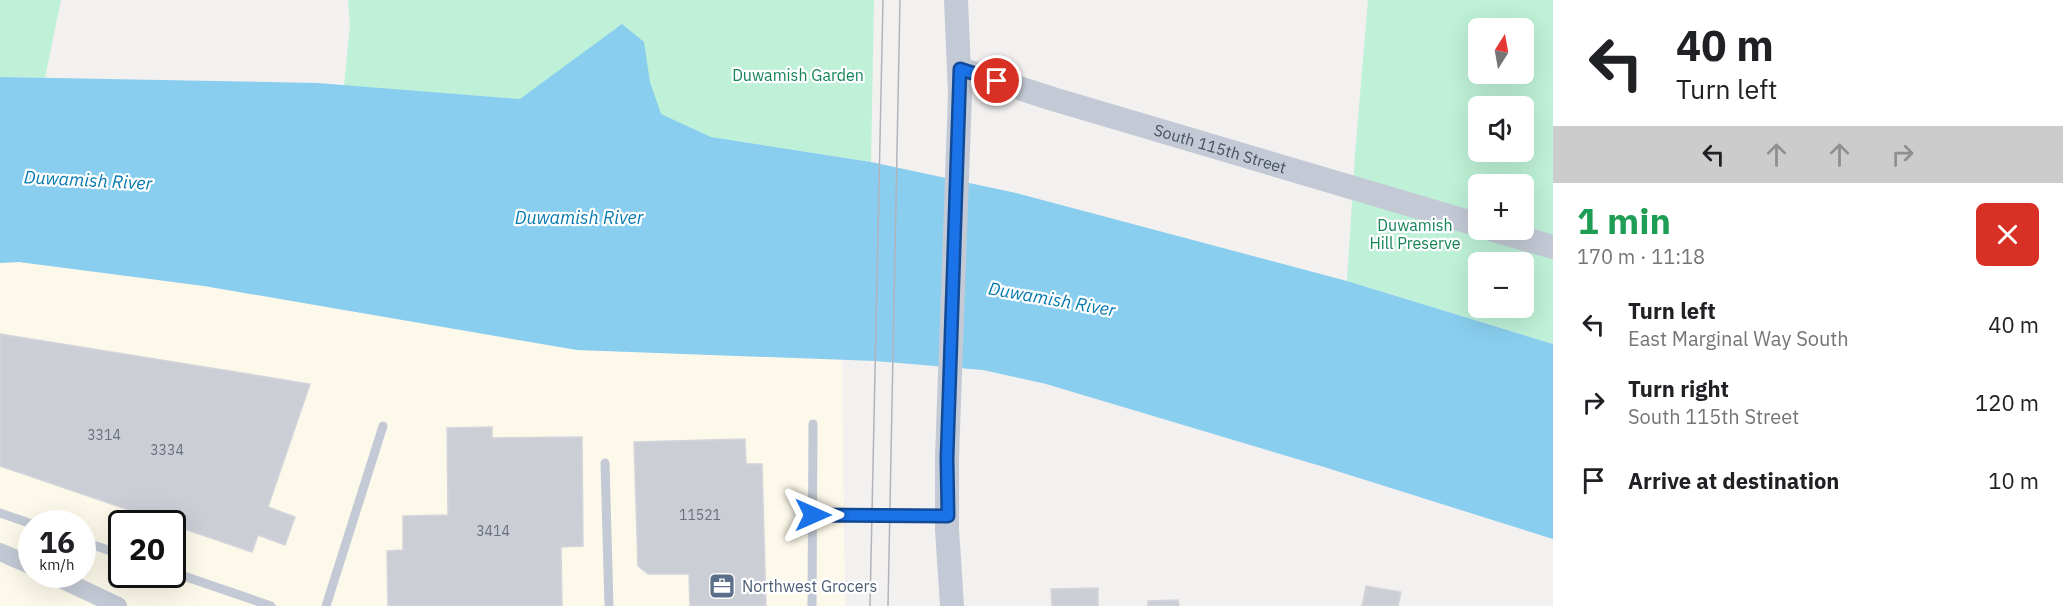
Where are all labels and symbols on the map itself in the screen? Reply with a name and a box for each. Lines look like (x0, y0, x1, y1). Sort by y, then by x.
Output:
north arrow (1468, 18, 1534, 84)
pin (971, 55, 1022, 106)
park label: Duwamish Garden (732, 65, 864, 85)
street label: South 115th Street (1152, 119, 1289, 177)
water label: Duwamish River (23, 165, 153, 195)
water label: Duwamish River (515, 206, 644, 229)
park label: Duwamish Hill Preserve (1370, 215, 1461, 253)
water label: Duwamish River (987, 277, 1118, 322)
house number: 3314 (87, 426, 121, 444)
house number: 3334 (150, 441, 184, 459)
position arrow (781, 483, 845, 547)
house number: 11521 (679, 506, 721, 524)
speed limit sign: 20 (108, 510, 186, 588)
house number: 3414 (476, 522, 510, 540)
office icon: Northwest Grocers (707, 571, 737, 601)
place label: Northwest Grocers (742, 576, 877, 596)

